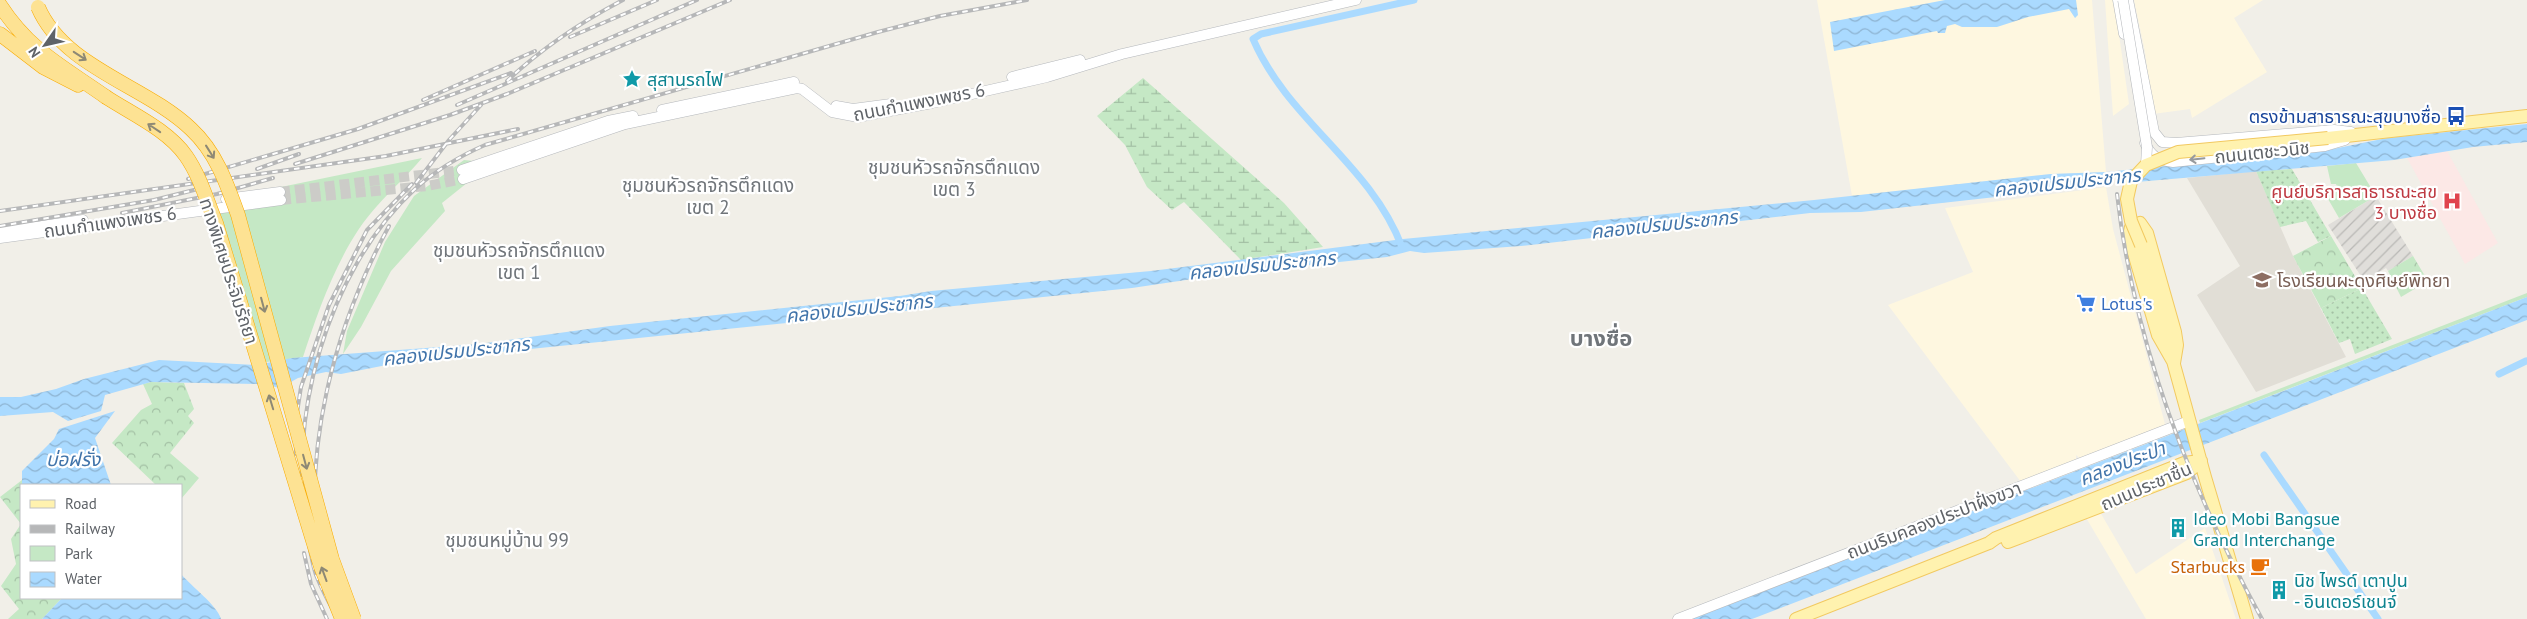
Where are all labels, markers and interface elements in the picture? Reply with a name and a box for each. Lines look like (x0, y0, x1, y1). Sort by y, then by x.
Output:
north arrow (20, 20, 70, 70)
text: N (24, 43, 44, 61)
one-way arrow (73, 52, 87, 62)
place icon: สุสานรถไฟ (621, 68, 643, 90)
place label: สุสานรถไฟ (647, 68, 723, 91)
street label: ถนนกำแพงเพชร 6 (851, 78, 987, 126)
place label: ตรงข้ามสาธารณะสุขบางซื่อ (2249, 104, 2441, 128)
bus stop icon: ตรงข้ามสาธารณะสุขบางซื่อ (2445, 105, 2467, 127)
one-way arrow (148, 123, 162, 133)
street label: ถนนเตชะวนิช (2213, 136, 2311, 168)
one-way arrow (204, 145, 215, 159)
district label: ชุมชนหัวรถจักรตึกแดง เขต 3 (868, 155, 1040, 201)
one-way arrow (2189, 155, 2205, 164)
water label: คลองเปรมประชากร (1992, 162, 2143, 202)
district label: ชุมชนหัวรถจักรตึกแดง เขต 2 (622, 173, 794, 219)
place label: ศูนย์บริการสาธารณะสุข 3 บางซื่อ (2271, 180, 2437, 224)
hospital icon: ศูนย์บริการสาธารณะสุข 3 บางซื่อ (2441, 190, 2463, 212)
street label: ทางพิเศษประจิมรัถยา (195, 195, 263, 347)
street label: ถนนกำแพงเพชร 6 (42, 201, 178, 243)
water label: คลองเปรมประชากร (1589, 204, 1740, 244)
district label: ชุมชนหัวรถจักรตึกแดง เขต 1 (433, 238, 605, 284)
water label: คลองเปรมประชากร (1187, 245, 1338, 285)
school or university icon: โรงเรียนผะดุงศิษย์พิทยา (2251, 269, 2273, 291)
place label: โรงเรียนผะดุงศิษย์พิทยา (2277, 269, 2450, 292)
water label: คลองเปรมประชากร (784, 288, 935, 328)
supermarket icon: Lotus's (2075, 292, 2097, 314)
place label: Lotus's (2101, 292, 2153, 315)
one-way arrow (258, 296, 268, 312)
district label: บางซื่อ (1570, 323, 1632, 352)
water label: คลองเปรมประชากร (381, 331, 532, 371)
one-way arrow (265, 394, 275, 410)
water label: คลองประปา (2076, 435, 2170, 490)
water label: บ่อฝรั่ง (46, 447, 101, 471)
one-way arrow (301, 453, 311, 469)
street label: ถนนประชาชื่น (2097, 456, 2195, 515)
street label: ถนนริมคลองประปาฝั่งขวา (1843, 476, 2025, 564)
legend (20, 484, 182, 599)
text: Road (65, 494, 97, 513)
place label: Ideo Mobi Bangsue Grand Interchange (2193, 507, 2340, 551)
building icon: Ideo Mobi Bangsue Grand Interchange (2167, 517, 2189, 539)
text: Railway (65, 519, 115, 538)
district label: ชุมชนหมู่บ้าน 99 (445, 528, 569, 553)
text: Park (65, 544, 93, 563)
place label: Starbucks (2171, 555, 2245, 578)
cafe icon: Starbucks (2249, 555, 2271, 577)
one-way arrow (319, 566, 328, 582)
text: Water (65, 569, 102, 588)
place label: นิช ไพรด์ เตาปูน - อินเตอร์เชนจ์ (2294, 569, 2408, 613)
building icon: นิช ไพรด์ เตาปูน - อินเตอร์เชนจ์ (2268, 579, 2290, 601)

